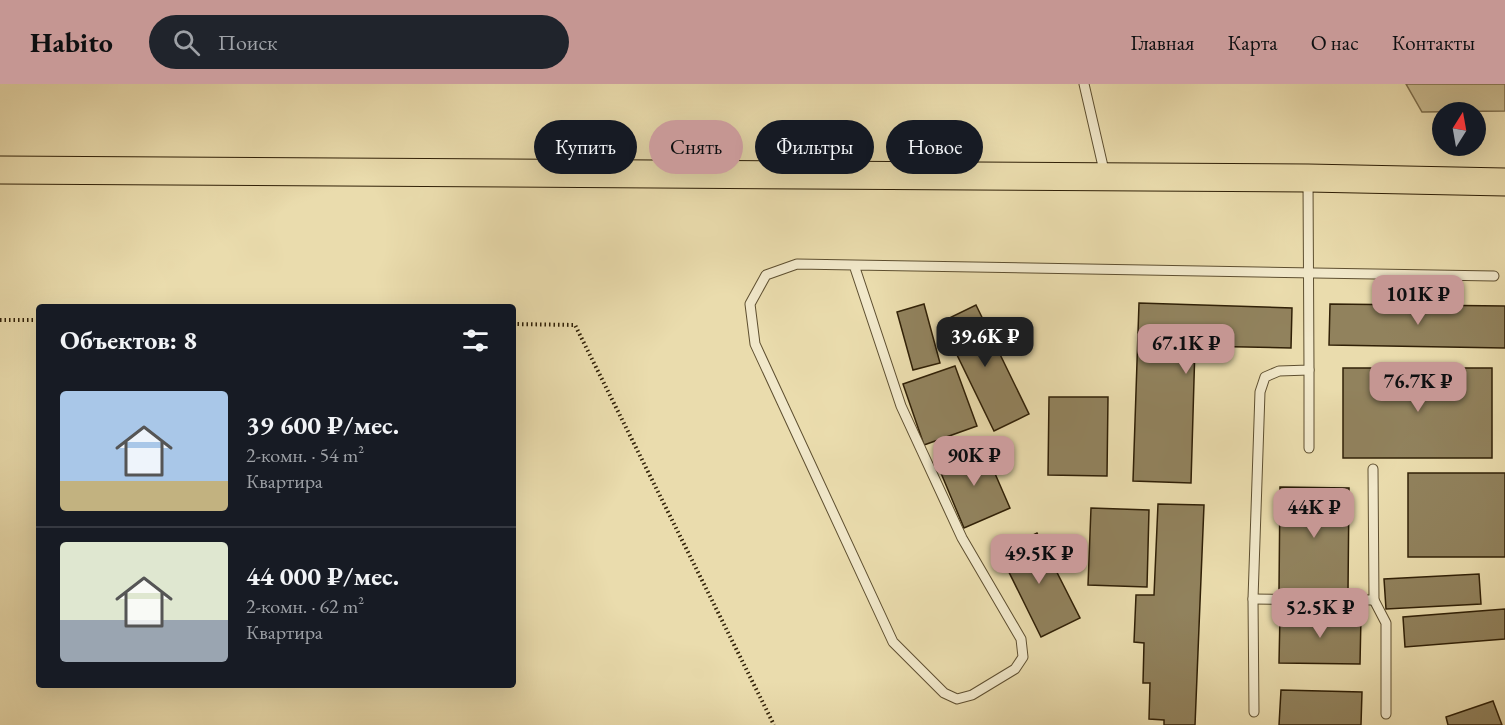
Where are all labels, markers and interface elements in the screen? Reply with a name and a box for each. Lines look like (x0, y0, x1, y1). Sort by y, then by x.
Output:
search box (149, 15, 569, 69)
text: Habito (30, 24, 113, 60)
icon: search (170, 26, 203, 59)
text: Поиск (218, 28, 278, 57)
text: Главная (1130, 29, 1194, 56)
text: Карта (1227, 29, 1278, 56)
text: О нас (1311, 29, 1359, 56)
text: Контакты (1392, 29, 1475, 56)
north arrow (1432, 102, 1486, 156)
map controls (1432, 102, 1486, 156)
chip: Купить (534, 120, 637, 174)
chip: Снять (649, 120, 743, 174)
chip: Фильтры (755, 120, 874, 174)
chip: Новое (886, 120, 983, 174)
pin: 101K ₽ (1369, 275, 1467, 326)
text: 101K ₽ (1386, 281, 1450, 307)
pin: 39.6K ₽ (930, 317, 1040, 368)
text: Объектов: 8 (60, 323, 197, 357)
text: 39.6K ₽ (951, 323, 1019, 349)
icon: filters (459, 324, 492, 357)
pin: 67.1K ₽ (1131, 324, 1241, 375)
text: 67.1K ₽ (1152, 330, 1220, 356)
pin: 76.7K ₽ (1363, 362, 1473, 413)
text: 76.7K ₽ (1384, 368, 1452, 394)
text: 39 600 ₽/мес. (246, 408, 399, 442)
icon: home (108, 415, 180, 487)
pin: 90K ₽ (932, 436, 1016, 487)
text: 2-комн. · 54 m² (246, 442, 364, 468)
text: 90K ₽ (947, 442, 1001, 468)
text: Квартира (246, 468, 323, 494)
pin: 44K ₽ (1272, 488, 1356, 539)
text: 44K ₽ (1287, 494, 1341, 520)
pin: 49.5K ₽ (984, 534, 1094, 585)
text: 49.5K ₽ (1005, 540, 1073, 566)
text: 44 000 ₽/мес. (246, 559, 399, 593)
icon: home (108, 566, 180, 638)
pin: 52.5K ₽ (1265, 588, 1375, 639)
text: 2-комн. · 62 m² (246, 593, 364, 619)
text: 52.5K ₽ (1286, 594, 1354, 620)
text: Квартира (246, 619, 323, 645)

